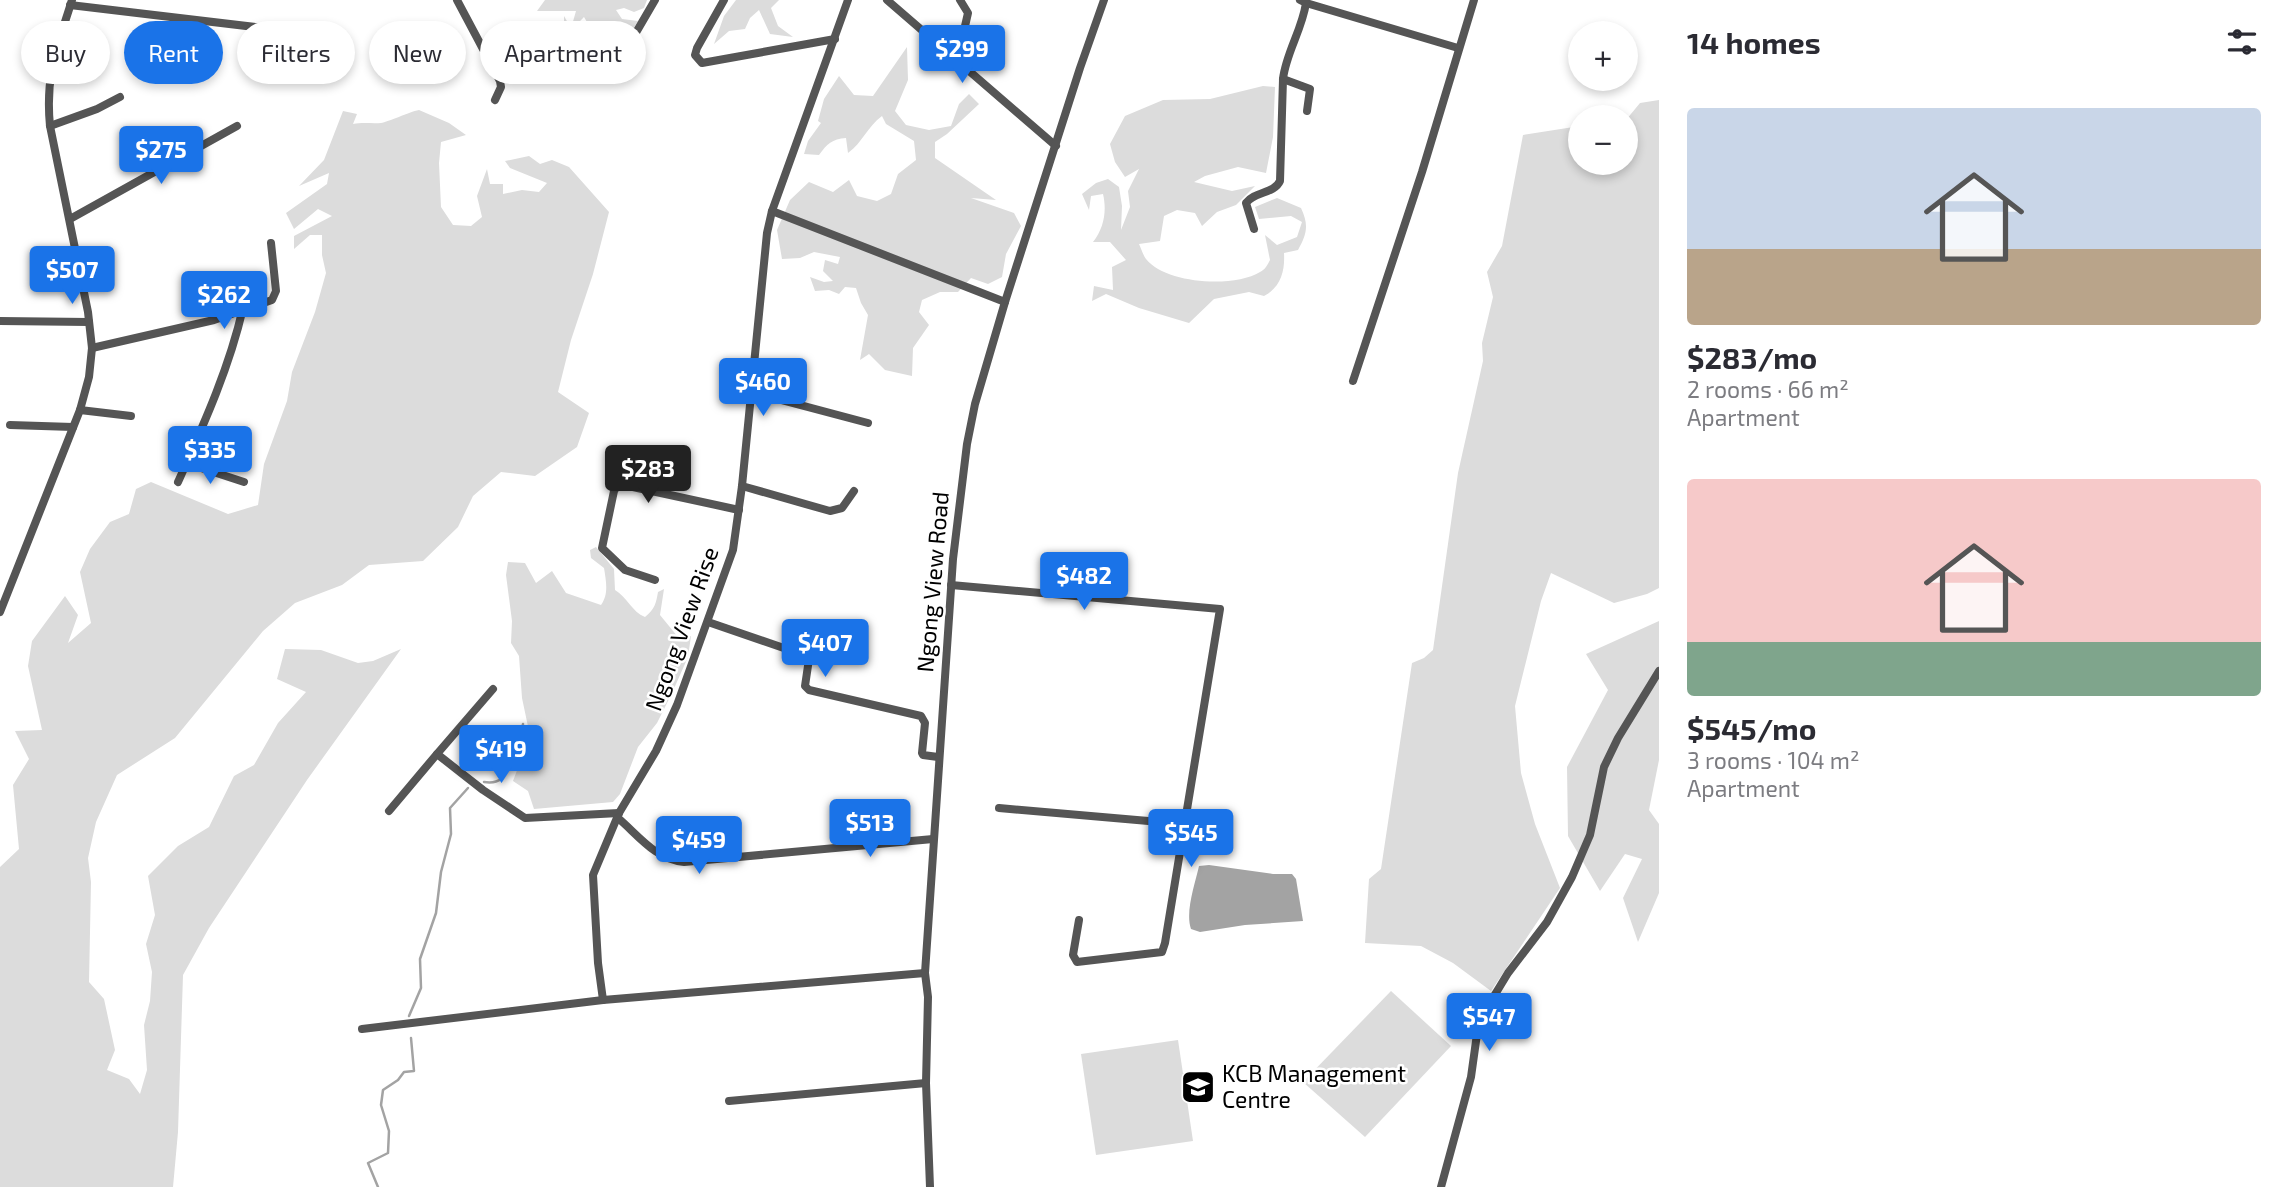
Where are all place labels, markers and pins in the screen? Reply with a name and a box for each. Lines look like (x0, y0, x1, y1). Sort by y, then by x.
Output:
pin: $299 (921, 25, 1003, 85)
pin: $275 (120, 127, 202, 186)
pin: $507 (31, 246, 113, 306)
pin: $262 (183, 272, 265, 331)
pin: $460 (722, 358, 804, 418)
pin: $335 (169, 426, 251, 486)
pin: $283 (607, 446, 689, 505)
pin: $482 (1043, 552, 1125, 612)
pin: $407 (784, 620, 866, 679)
pin: $419 (460, 726, 542, 785)
pin: $513 (829, 800, 911, 859)
pin: $545 (1150, 810, 1232, 869)
pin: $459 (658, 816, 740, 876)
pin: $547 (1448, 993, 1530, 1053)
place label: KCB Management Centre (1222, 1059, 1406, 1113)
school or university icon: KCB Management Centre (1179, 1068, 1217, 1106)

